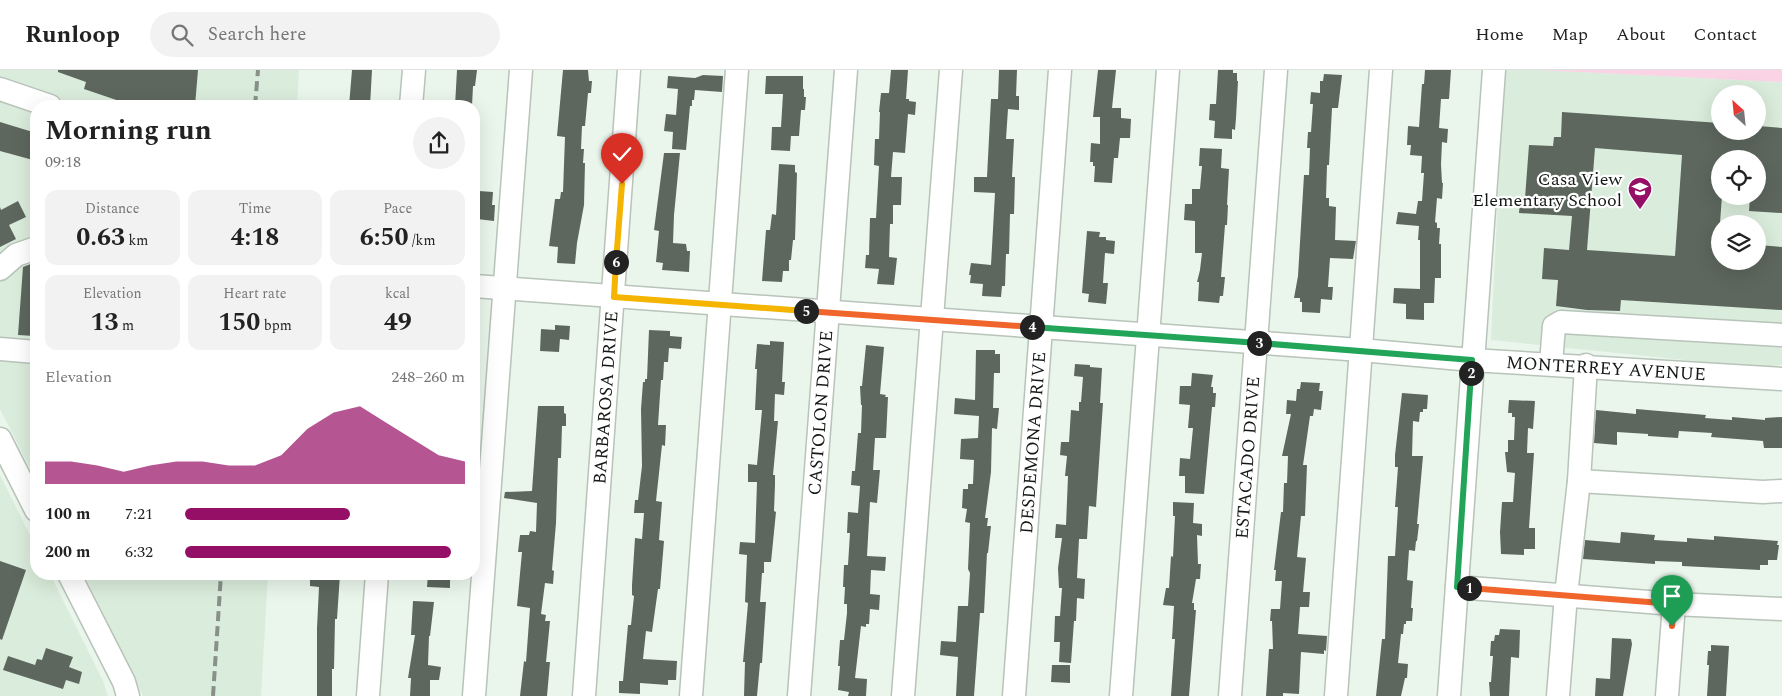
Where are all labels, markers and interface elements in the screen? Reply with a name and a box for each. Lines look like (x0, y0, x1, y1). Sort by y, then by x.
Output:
search box (150, 12, 500, 57)
text: Runloop (25, 17, 120, 53)
text: Search here (208, 20, 306, 49)
icon: search (168, 21, 196, 49)
text: Home (1475, 21, 1524, 48)
text: Map (1552, 21, 1588, 48)
text: About (1616, 21, 1666, 48)
text: Contact (1694, 21, 1757, 48)
north arrow (1711, 85, 1766, 140)
map controls (1711, 85, 1766, 270)
text: Morning run (45, 109, 212, 152)
button: share (413, 117, 465, 169)
pin (601, 133, 643, 184)
icon: check (608, 140, 636, 168)
text: 09:18 (45, 150, 81, 174)
button: locate (1711, 150, 1766, 205)
place label: Casa View Elementary School (1472, 166, 1622, 214)
school or university icon: Casa View Elementary School (1627, 176, 1653, 210)
text: Distance (85, 198, 140, 219)
text: Time (239, 198, 271, 219)
text: Pace (383, 198, 412, 219)
button: layers (1711, 215, 1766, 270)
text: 0.63 (76, 219, 125, 257)
text: 4:18 (231, 219, 279, 257)
text: 6:50 (360, 219, 409, 257)
text: km (125, 230, 148, 251)
text: /km (409, 230, 435, 251)
pin: 6 (604, 250, 628, 274)
text: 6 (613, 252, 620, 273)
text: Elevation (83, 283, 142, 304)
text: Heart rate (223, 283, 287, 304)
text: kcal (385, 283, 410, 304)
pin: 5 (794, 298, 818, 324)
text: 5 (803, 301, 810, 322)
text: 13 (91, 304, 119, 342)
text: 150 (218, 304, 260, 342)
text: 49 (384, 304, 412, 342)
street label: BARBAROSA DRIVE (586, 310, 625, 485)
pin: 4 (1020, 314, 1044, 340)
text: m (119, 315, 134, 336)
text: bpm (260, 315, 292, 336)
text: 4 (1029, 317, 1036, 338)
street label: CASTOLON DRIVE (801, 329, 840, 496)
pin: 3 (1246, 330, 1272, 356)
text: 3 (1256, 333, 1263, 354)
street label: MONTERREY AVENUE (1505, 349, 1707, 388)
street label: DESDEMONA DRIVE (1012, 351, 1053, 535)
pin: 2 (1458, 360, 1484, 386)
text: 2 (1468, 363, 1475, 384)
text: Elevation (45, 365, 112, 389)
text: 248–260 m (391, 365, 465, 389)
street label: ESTACADO DRIVE (1228, 375, 1267, 540)
text: 100 m (45, 502, 90, 526)
text: 7:21 (125, 502, 153, 526)
text: 200 m (45, 540, 90, 564)
text: 6:32 (125, 540, 153, 564)
pin (1651, 575, 1693, 626)
pin: 1 (1456, 576, 1482, 600)
text: 1 (1466, 578, 1473, 599)
icon: arrive (1658, 582, 1686, 610)

